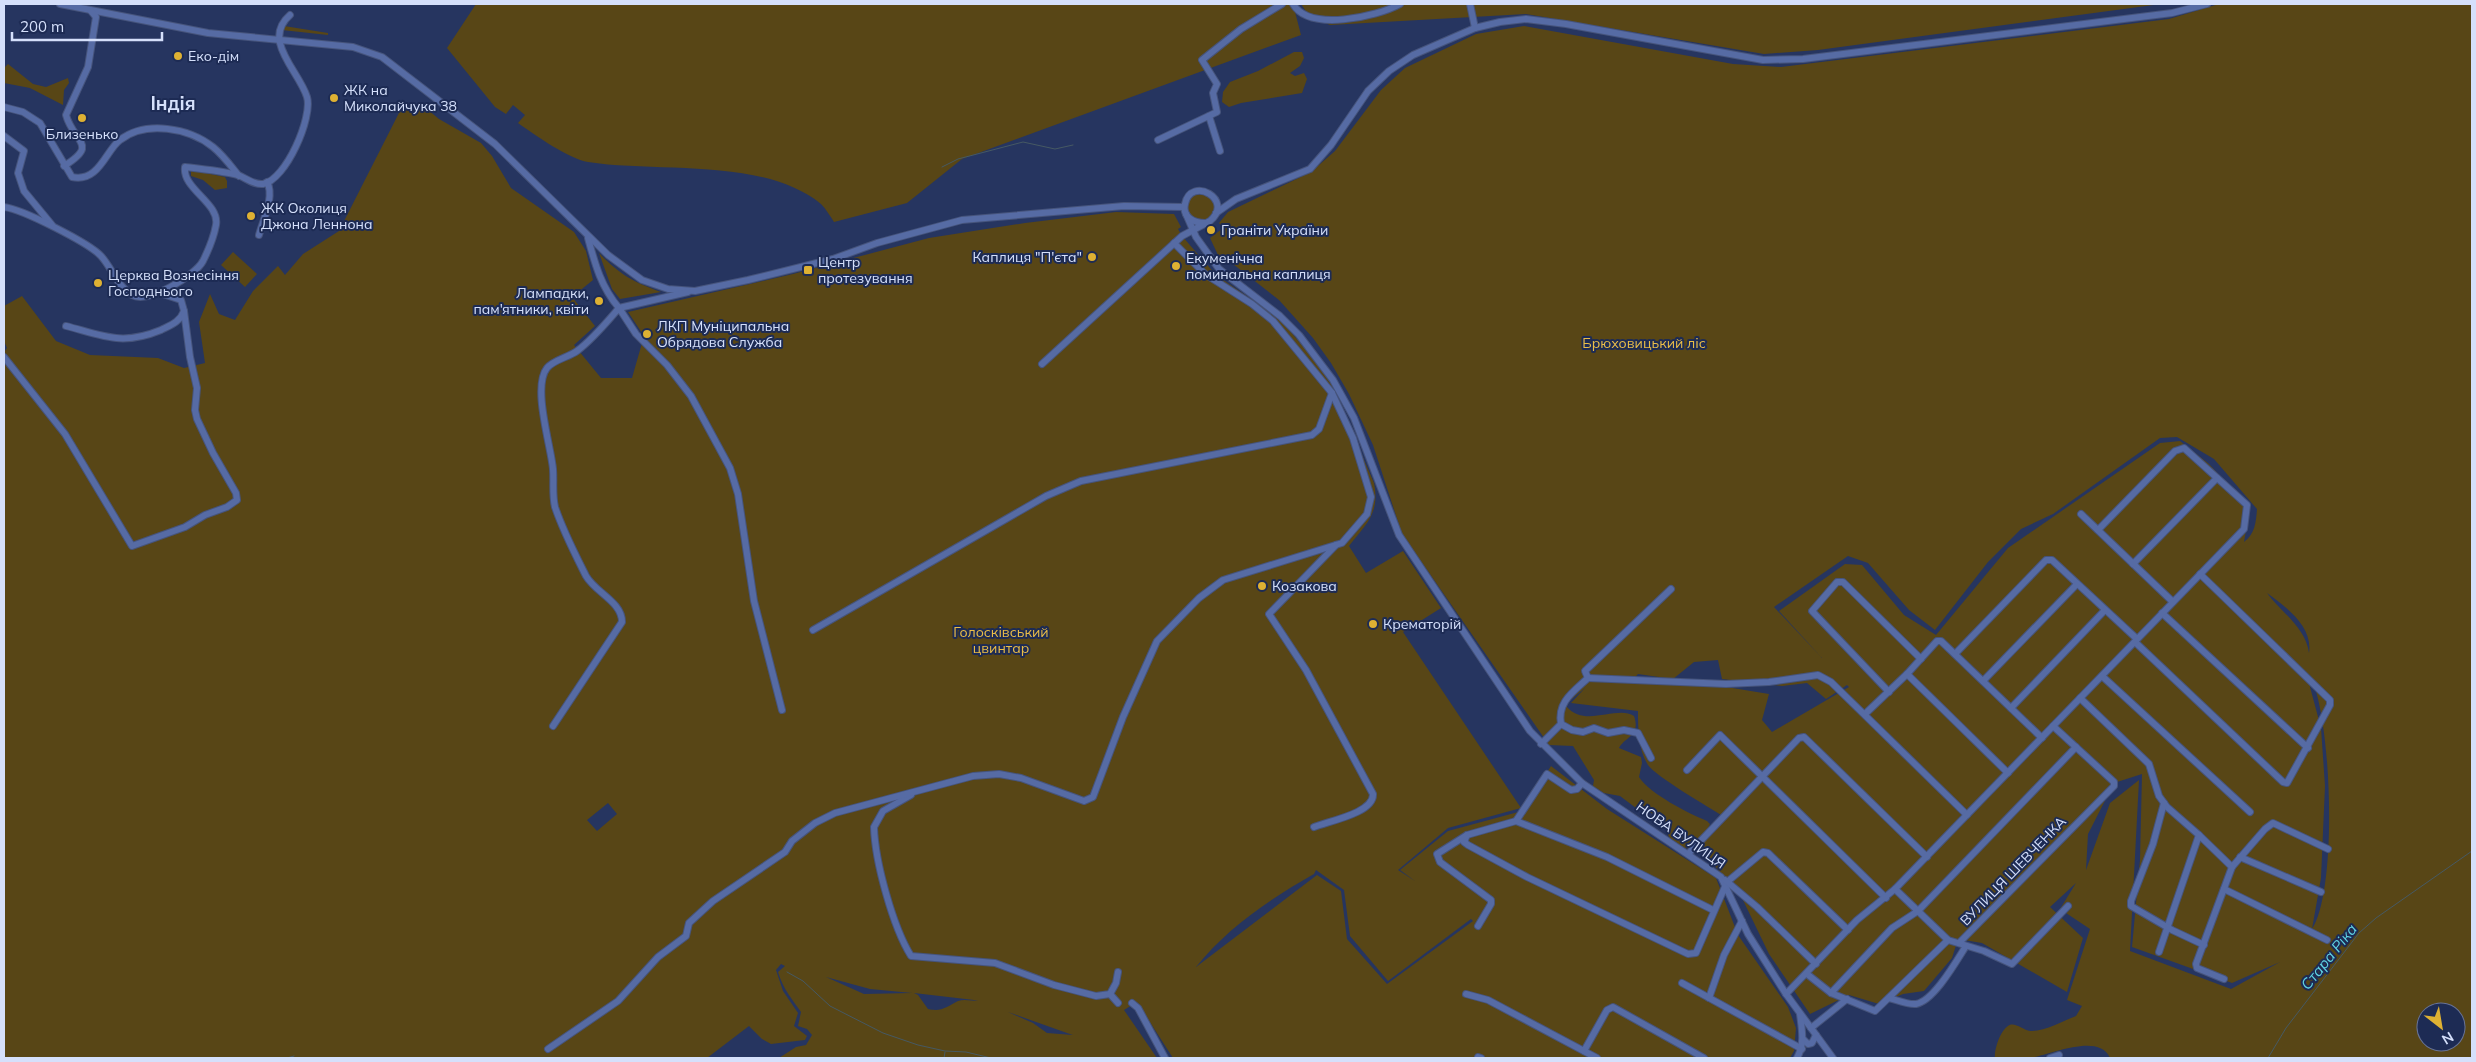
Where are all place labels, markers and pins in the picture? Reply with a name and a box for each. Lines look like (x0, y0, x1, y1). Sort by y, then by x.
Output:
place label: Еко-дім (188, 47, 239, 65)
marker: Еко-дім (172, 50, 184, 62)
place label: ЖК на Миколайчука 38 (344, 81, 457, 115)
marker: ЖК на Миколайчука 38 (328, 92, 340, 104)
marker: Близенько (76, 112, 88, 124)
place label: Близенько (46, 125, 118, 143)
place label: ЖК Околиця Джона Леннона (261, 199, 372, 233)
marker: ЖК Околиця Джона Леннона (245, 210, 257, 222)
place label: Граніти України (1221, 221, 1328, 239)
marker: Граніти України (1205, 224, 1217, 236)
place label: Каплиця "П'єта" (972, 248, 1082, 266)
place label: Екуменічна поминальна каплиця (1186, 249, 1331, 283)
marker: Каплиця "П'єта" (1086, 251, 1098, 263)
place label: Центр протезування (818, 253, 913, 287)
marker: Екуменічна поминальна каплиця (1170, 260, 1182, 272)
marker: Центр протезування (802, 264, 814, 276)
place label: Церква Вознесіння Господнього (108, 266, 239, 300)
marker: Церква Вознесіння Господнього (92, 277, 104, 289)
place label: Лампадки, пам'ятники, квіти (473, 284, 589, 318)
marker: Лампадки, пам'ятники, квіти (593, 295, 605, 307)
place label: ЛКП Муніципальна Обрядова Служба (657, 317, 789, 351)
marker: ЛКП Муніципальна Обрядова Служба (641, 328, 653, 340)
place label: Козакова (1272, 577, 1337, 595)
marker: Козакова (1256, 580, 1268, 592)
place label: Крематорій (1383, 615, 1461, 633)
marker: Крематорій (1367, 618, 1379, 630)

